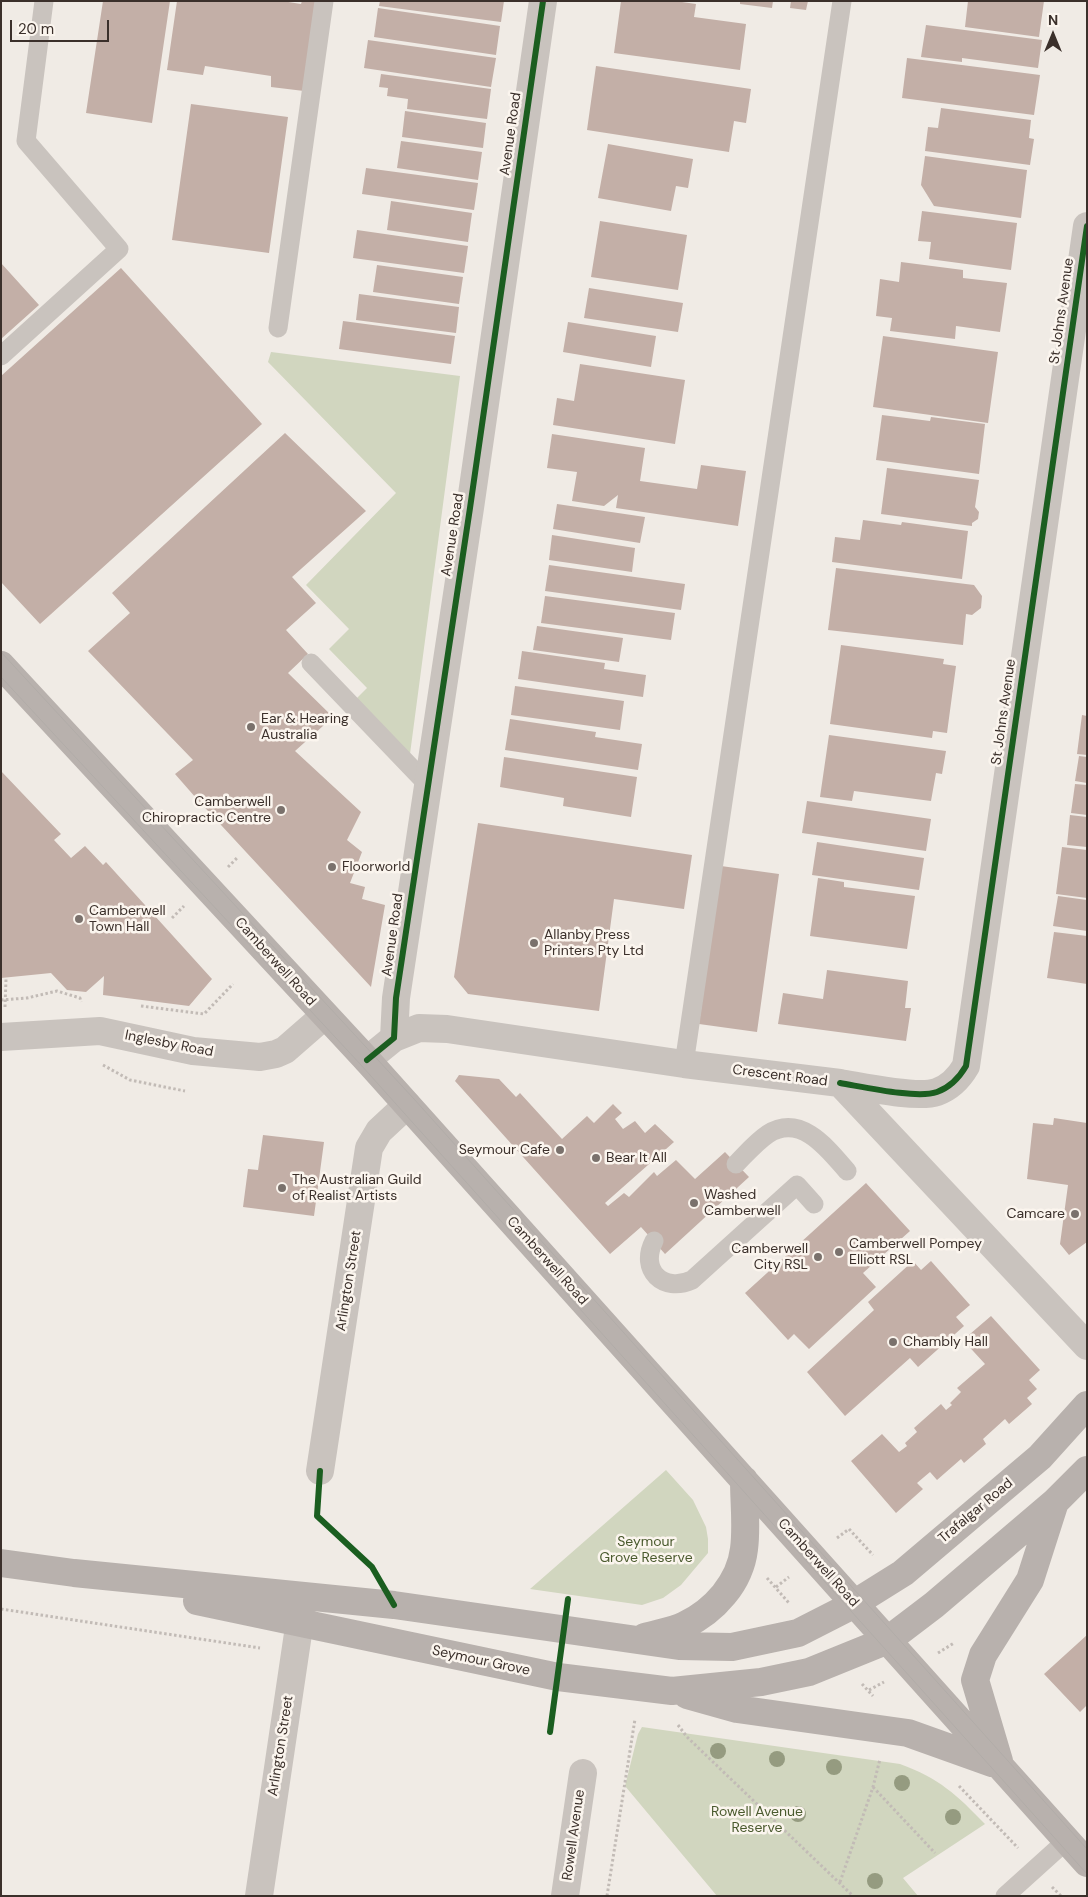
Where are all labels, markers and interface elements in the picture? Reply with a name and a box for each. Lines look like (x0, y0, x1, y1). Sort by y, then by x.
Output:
scale bar (12, 10, 111, 42)
north arrow (1028, 10, 1078, 60)
text: N (1048, 11, 1058, 29)
text: 20 m (18, 19, 54, 39)
street label: Avenue Road (497, 91, 525, 177)
street label: St Johns Avenue (1046, 257, 1078, 365)
street label: Avenue Road (438, 492, 468, 578)
street label: St Johns Avenue (988, 658, 1020, 766)
place label: Ear & Hearing Australia (261, 711, 349, 744)
marker: Ear & Hearing Australia (245, 721, 257, 733)
place label: Camberwell Chiropractic Centre (142, 794, 271, 826)
marker: Camberwell Chiropractic Centre (275, 804, 287, 816)
place label: Floorworld (342, 859, 410, 875)
marker: Floorworld (326, 861, 338, 873)
street label: Avenue Road (379, 892, 407, 978)
place label: Camberwell Town Hall (89, 903, 166, 936)
marker: Camberwell Town Hall (73, 913, 85, 925)
street label: Camberwell Road (231, 914, 319, 1010)
place label: Allanby Press Printers Pty Ltd (544, 927, 644, 960)
marker: Allanby Press Printers Pty Ltd (528, 937, 540, 949)
street label: Inglesby Road (123, 1027, 215, 1061)
street label: Crescent Road (731, 1062, 829, 1090)
place label: Seymour Cafe (459, 1142, 550, 1158)
marker: Seymour Cafe (554, 1144, 566, 1156)
place label: Bear It All (606, 1150, 667, 1166)
marker: Bear It All (590, 1152, 602, 1164)
place label: The Australian Guild of Realist Artists (292, 1172, 421, 1204)
marker: The Australian Guild of Realist Artists (276, 1182, 288, 1194)
place label: Washed Camberwell (704, 1187, 781, 1220)
marker: Washed Camberwell (688, 1197, 700, 1209)
place label: Camcare (1006, 1206, 1065, 1222)
marker: Camcare (1069, 1208, 1081, 1220)
street label: Camberwell Road (503, 1213, 591, 1309)
street label: Arlington Street (333, 1229, 365, 1333)
place label: Camberwell Pompey Elliott RSL (849, 1236, 982, 1268)
place label: Camberwell City RSL (731, 1241, 808, 1274)
marker: Camberwell Pompey Elliott RSL (833, 1246, 845, 1258)
marker: Camberwell City RSL (812, 1251, 824, 1263)
place label: Chambly Hall (903, 1334, 988, 1350)
marker: Chambly Hall (887, 1336, 899, 1348)
street label: Trafalgar Road (935, 1475, 1017, 1547)
street label: Camberwell Road (774, 1515, 862, 1611)
park label: Seymour Grove Reserve (599, 1534, 693, 1566)
street label: Seymour Grove (430, 1642, 532, 1680)
street label: Arlington Street (265, 1694, 297, 1798)
street label: Rowell Avenue (559, 1788, 589, 1882)
park label: Rowell Avenue Reserve (711, 1804, 803, 1836)

